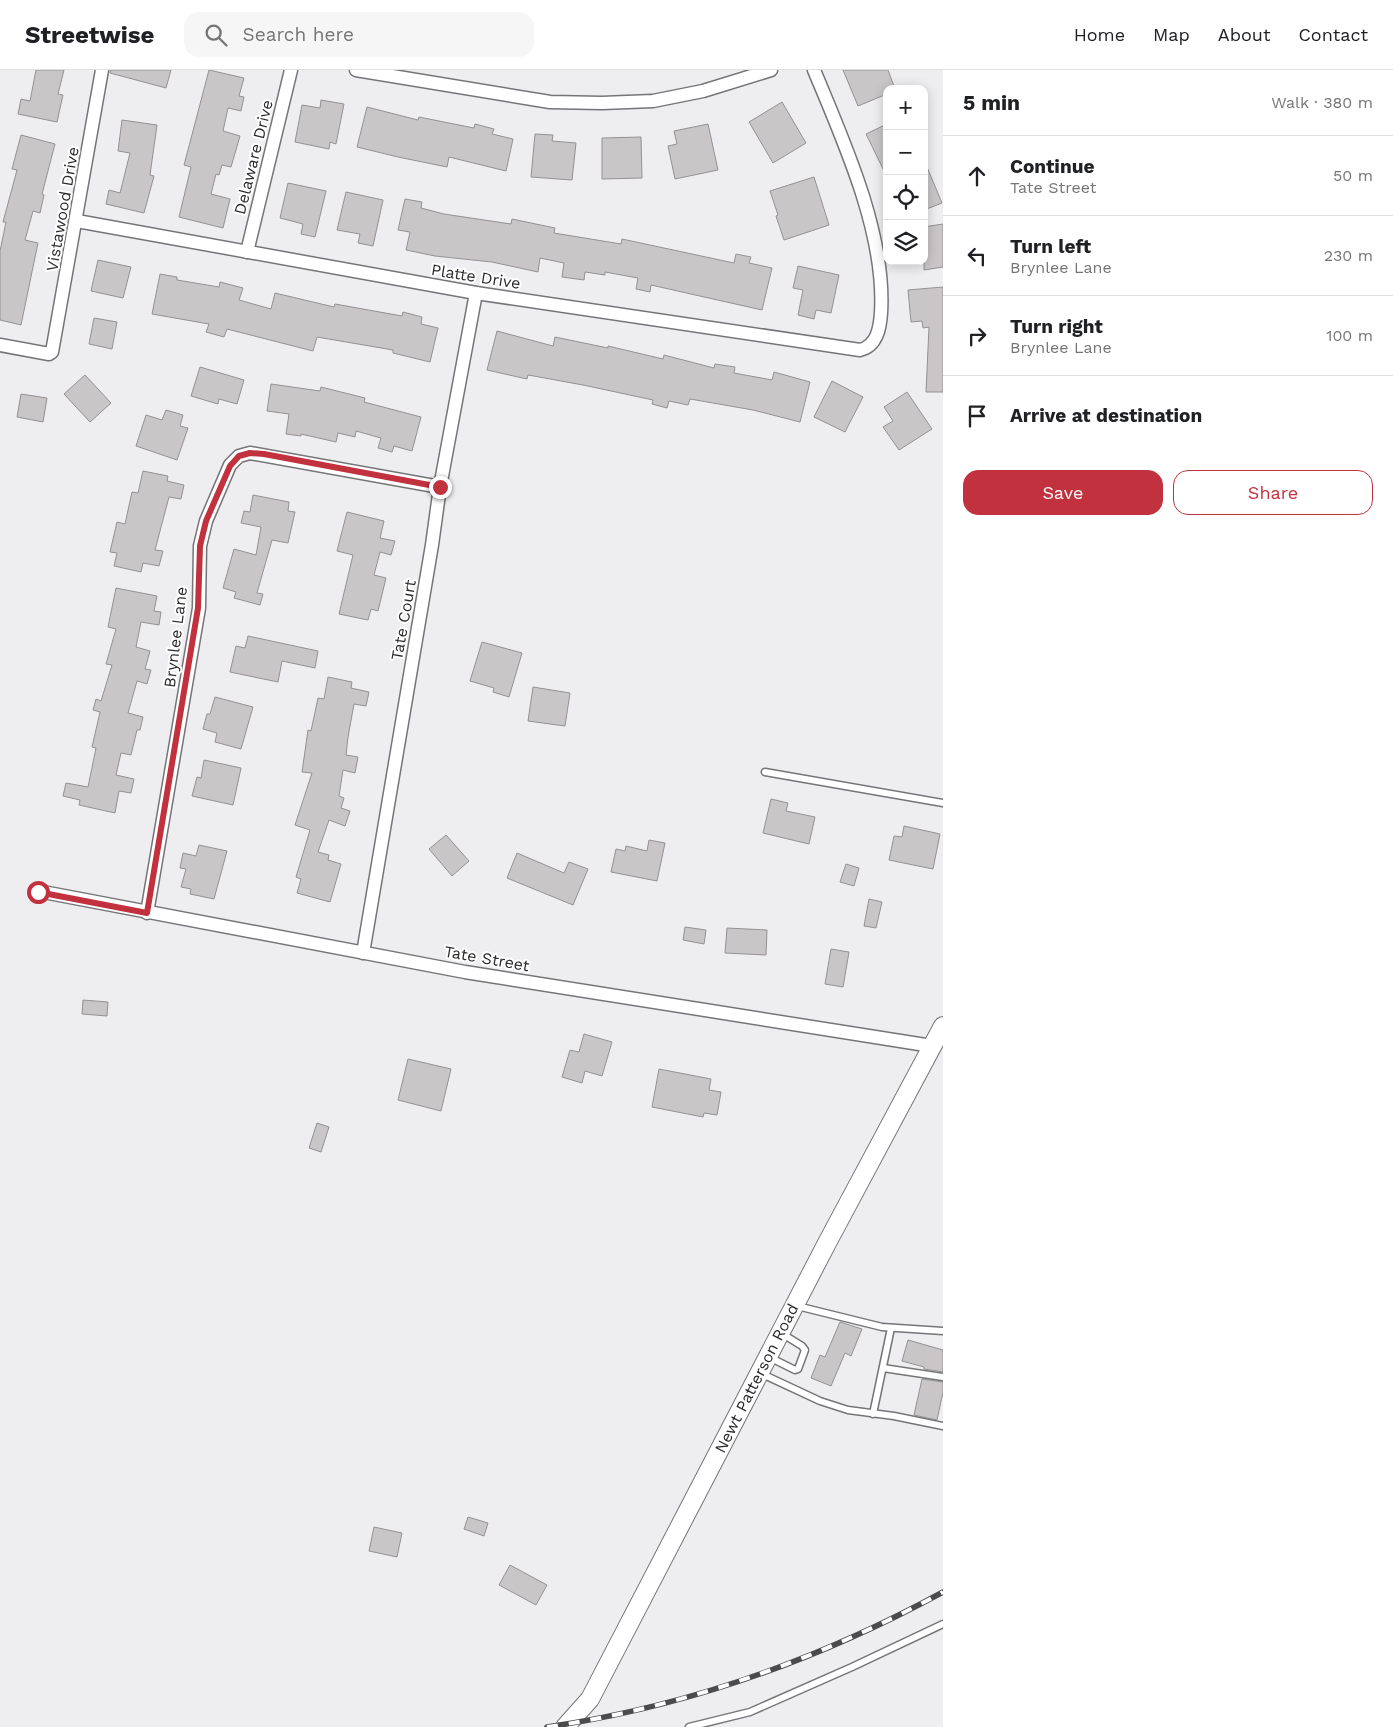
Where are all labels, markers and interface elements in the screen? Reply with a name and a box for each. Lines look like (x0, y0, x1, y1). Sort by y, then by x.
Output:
search box (184, 12, 534, 57)
text: Streetwise (25, 21, 154, 49)
icon: search (202, 21, 230, 49)
text: Search here (242, 23, 354, 46)
text: Home (1074, 24, 1125, 45)
text: Map (1153, 24, 1190, 45)
text: About (1218, 24, 1270, 45)
text: Contact (1298, 24, 1368, 45)
map controls (883, 85, 928, 265)
button: + (883, 85, 928, 130)
text: 5 min (963, 90, 1020, 115)
text: Walk · 380 m (1271, 93, 1373, 112)
street label: Delaware Drive (230, 98, 277, 216)
button: − (883, 130, 928, 175)
street label: Vistawood Drive (42, 145, 83, 273)
text: Continue (1010, 155, 1094, 178)
icon: ahead (963, 162, 991, 190)
text: 50 m (1333, 166, 1373, 185)
button: locate (883, 175, 928, 220)
text: Tate Street (1010, 178, 1096, 197)
button: layers (883, 220, 928, 265)
text: Turn left (1010, 235, 1091, 258)
icon: left (963, 242, 991, 270)
text: 230 m (1324, 246, 1373, 265)
text: Brynlee Lane (1010, 258, 1112, 277)
street label: Platte Drive (430, 260, 522, 293)
text: Turn right (1010, 315, 1103, 338)
icon: right (963, 322, 991, 350)
text: 100 m (1326, 326, 1373, 345)
text: Brynlee Lane (1010, 338, 1112, 357)
icon: arrive (963, 402, 991, 430)
text: Arrive at destination (1010, 404, 1202, 427)
button: Save (963, 470, 1163, 515)
button: Share (1173, 470, 1373, 515)
route end (429, 476, 452, 499)
street label: Tate Court (387, 578, 420, 662)
street label: Brynlee Lane (160, 585, 191, 689)
route start (27, 881, 50, 904)
street label: Tate Street (443, 942, 531, 975)
street label: Newt Patterson Road (711, 1300, 802, 1456)

